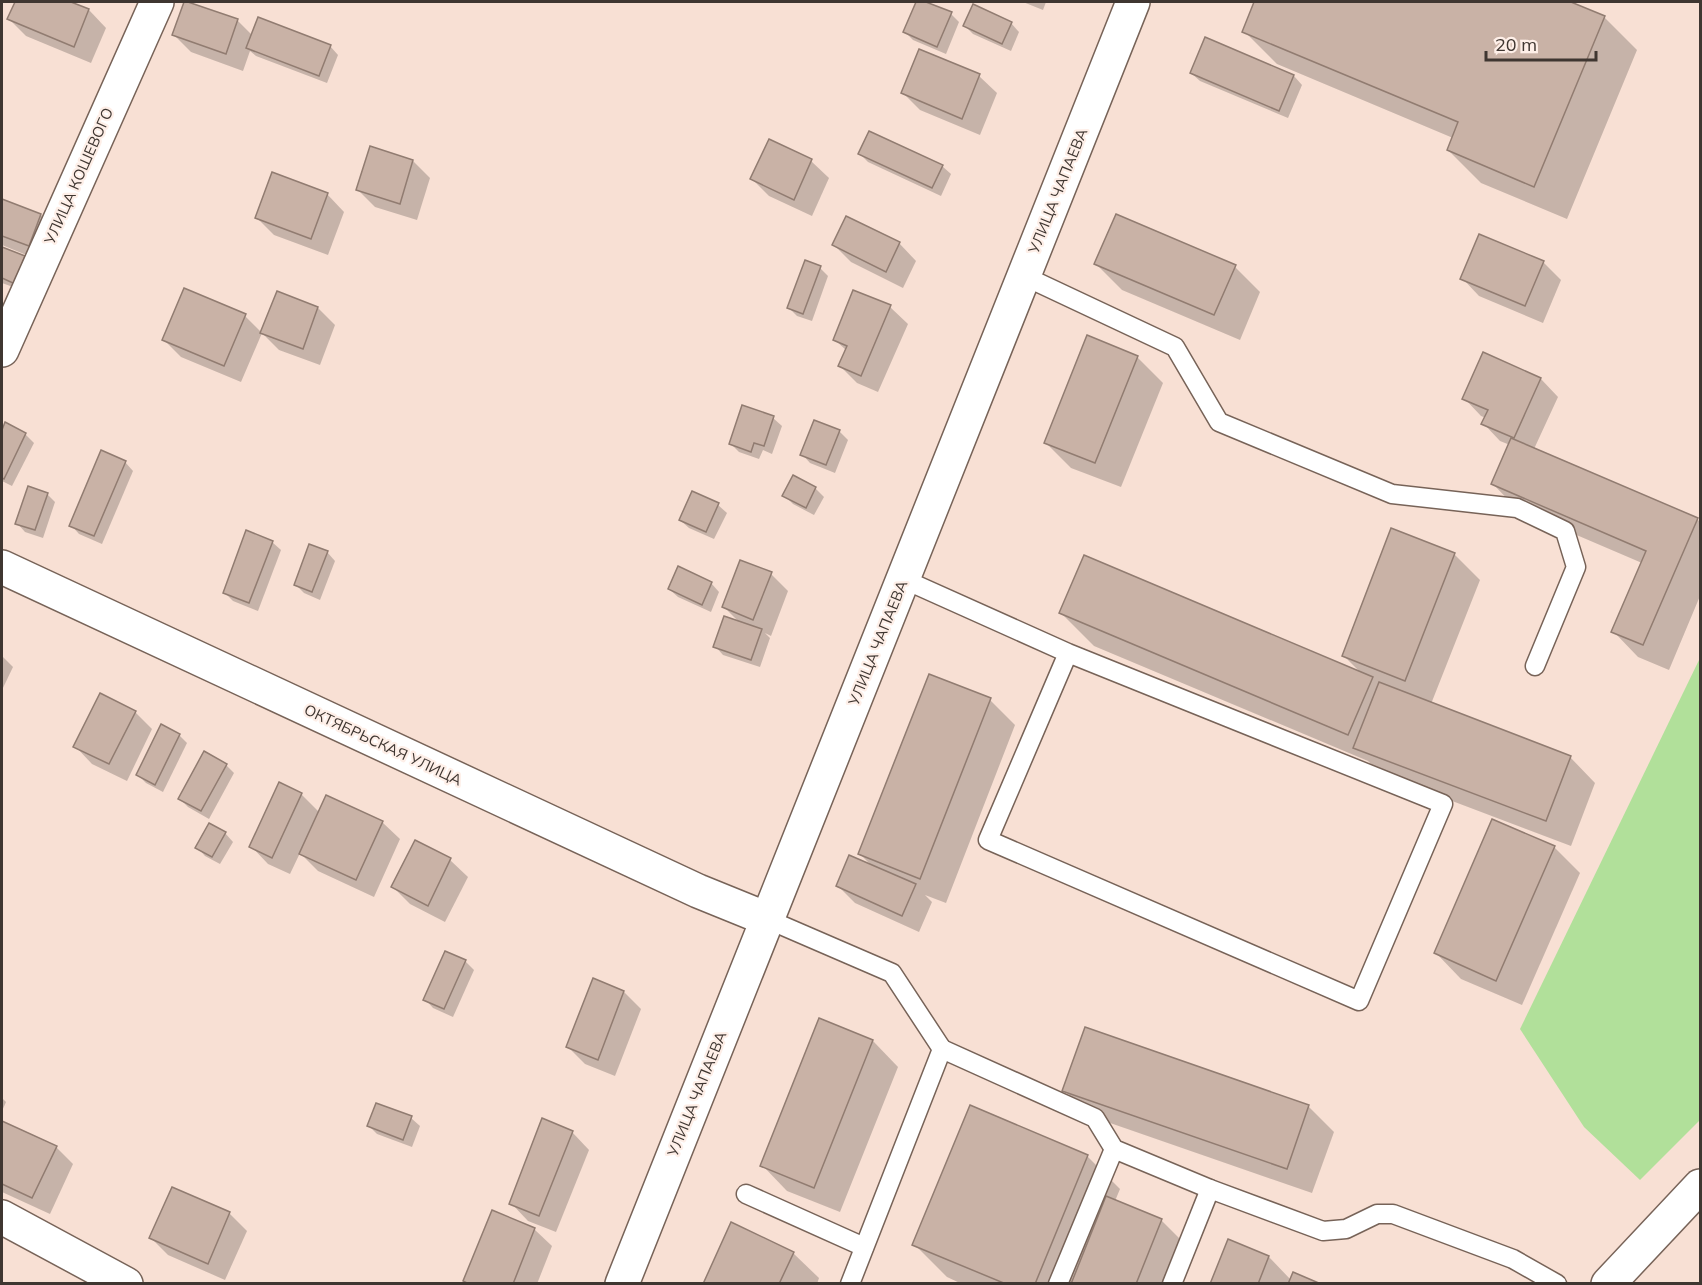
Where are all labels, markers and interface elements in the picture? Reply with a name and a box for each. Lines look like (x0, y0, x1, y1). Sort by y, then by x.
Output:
scale bar (1486, 24, 1596, 62)
text: 20 m (1495, 33, 1537, 56)
street label: УЛИЦА КОШЕВОГО (39, 105, 117, 248)
street label: УЛИЦА ЧАПАЕВА (1023, 125, 1091, 257)
street label: УЛИЦА ЧАПАЕВА (843, 577, 911, 709)
street label: ОКТЯБРЬСКАЯ УЛИЦА (301, 700, 465, 789)
street label: УЛИЦА ЧАПАЕВА (662, 1028, 730, 1160)

